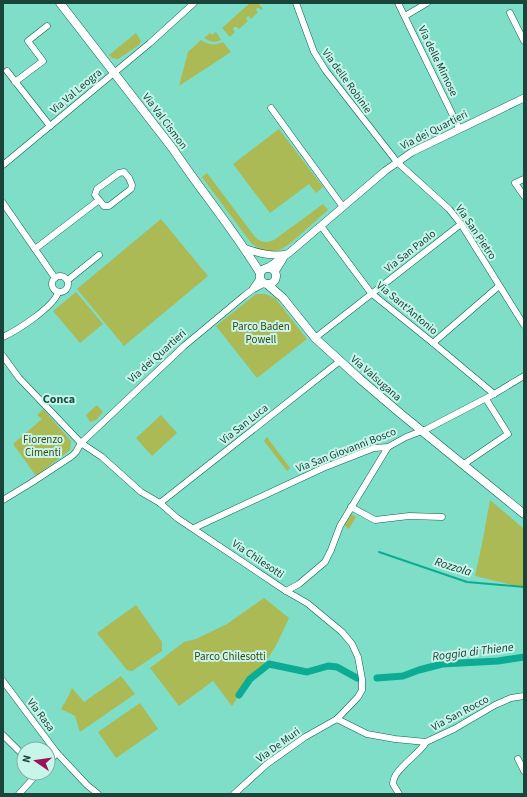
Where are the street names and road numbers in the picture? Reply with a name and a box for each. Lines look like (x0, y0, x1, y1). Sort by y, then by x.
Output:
street label: Via delle Mimose (414, 23, 462, 99)
street label: Via delle Robinie (319, 46, 376, 117)
street label: Via Val Leogra (47, 65, 105, 117)
street label: Via Val Cismon (139, 90, 191, 152)
street label: Via dei Quartieri (398, 107, 470, 153)
street label: Via San Pietro (452, 202, 500, 263)
street label: Via San Paolo (381, 226, 439, 276)
street label: Via Sant'Antonio (373, 278, 441, 338)
street label: Via dei Quartieri (125, 326, 189, 386)
street label: Via Valsugana (347, 352, 405, 404)
street label: Via San Luca (217, 400, 271, 448)
street label: Via San Giovanni Bosco (294, 424, 398, 476)
street label: Via Chilesotti (229, 536, 287, 582)
street label: Via San Rocco (428, 691, 492, 735)
street label: Via Rasa (24, 695, 58, 735)
street label: Via De Muri (253, 724, 303, 766)

